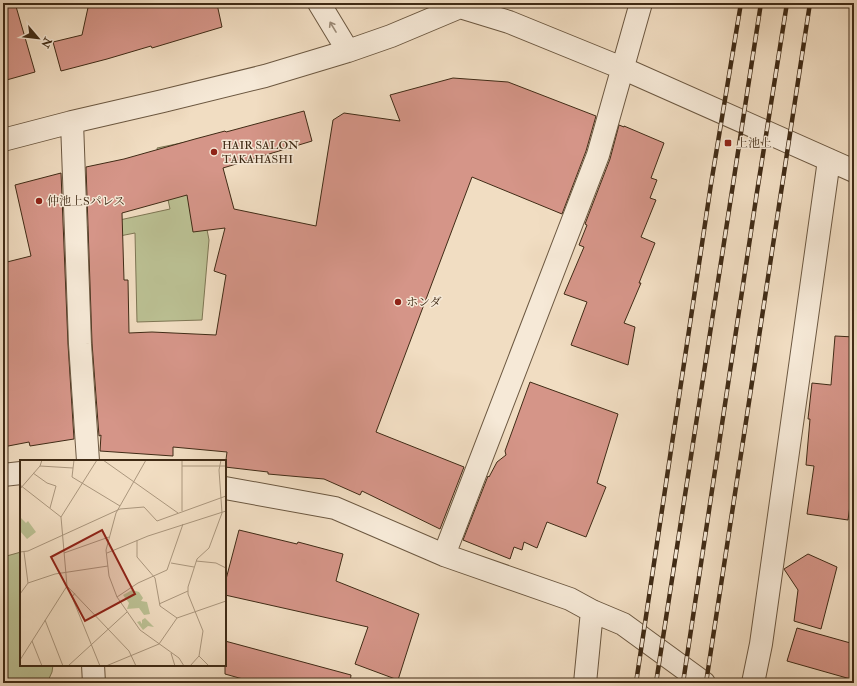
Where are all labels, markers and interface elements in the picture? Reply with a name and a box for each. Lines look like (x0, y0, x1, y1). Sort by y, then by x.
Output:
north arrow (18, 18, 58, 58)
one-way arrow (329, 21, 337, 33)
text: N (38, 34, 55, 51)
place label: 上池上 (736, 136, 772, 151)
place label: HAIR SALON TAKAHASHI (222, 138, 299, 167)
marker: 上池上 (723, 138, 733, 148)
marker: HAIR SALON TAKAHASHI (209, 147, 219, 157)
place label: 仲池上Sパレス (47, 194, 125, 209)
marker: 仲池上Sパレス (34, 196, 44, 206)
place label: ホンダ (406, 295, 442, 310)
marker: ホンダ (393, 297, 403, 307)
inset map (20, 460, 226, 666)

